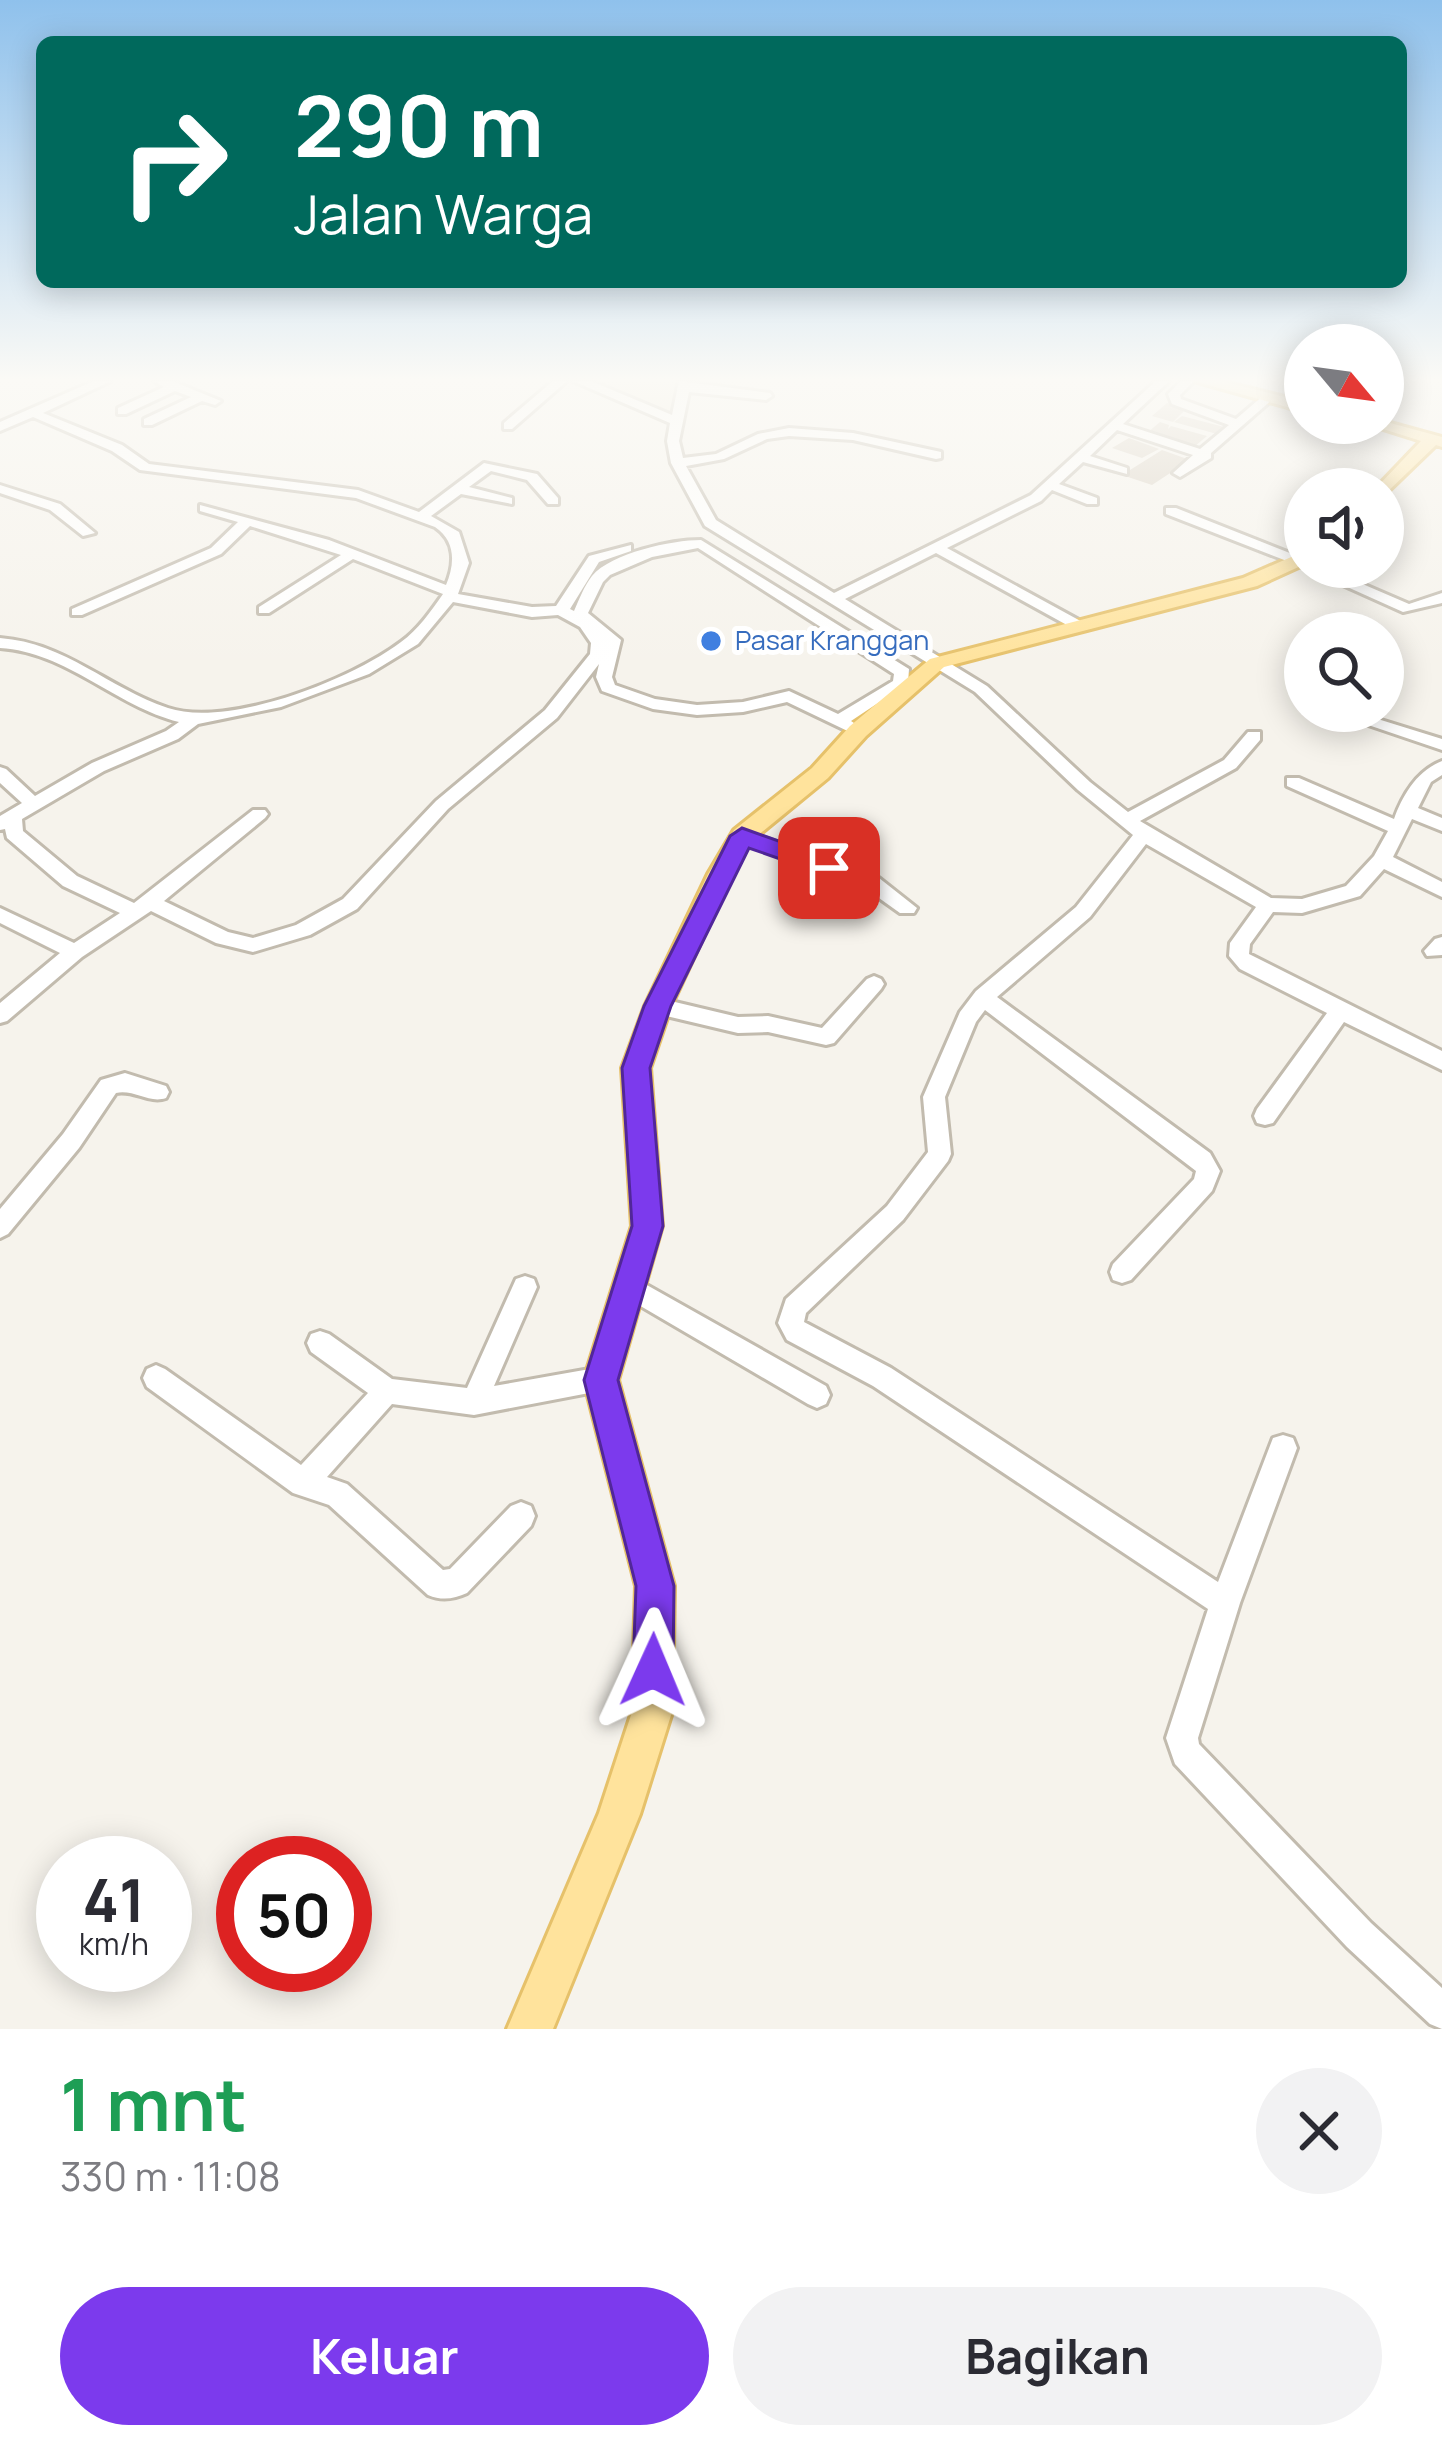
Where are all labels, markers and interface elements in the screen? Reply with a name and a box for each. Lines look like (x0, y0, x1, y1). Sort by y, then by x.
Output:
text: 290 m (294, 67, 544, 182)
icon: right (96, 84, 252, 240)
text: Jalan Warga (294, 176, 593, 250)
north arrow (1284, 324, 1404, 444)
map controls (1284, 324, 1404, 732)
button: sound (1284, 468, 1404, 588)
button: search (1284, 612, 1404, 732)
place label: Pasar Kranggan (735, 621, 929, 658)
marker: Pasar Kranggan (698, 628, 724, 654)
pin (778, 817, 880, 919)
icon: arrive (796, 835, 862, 901)
position arrow (590, 1607, 716, 1733)
speed limit sign: 50 (216, 1836, 372, 1992)
text: 41 (83, 1858, 145, 1940)
text: km/h (79, 1923, 149, 1964)
text: 1 mnt (60, 2054, 247, 2153)
button: close (1256, 2068, 1382, 2194)
text: 330 m · 11:08 (60, 2149, 281, 2203)
button: Keluar (60, 2287, 709, 2425)
button: Bagikan (733, 2287, 1382, 2425)

